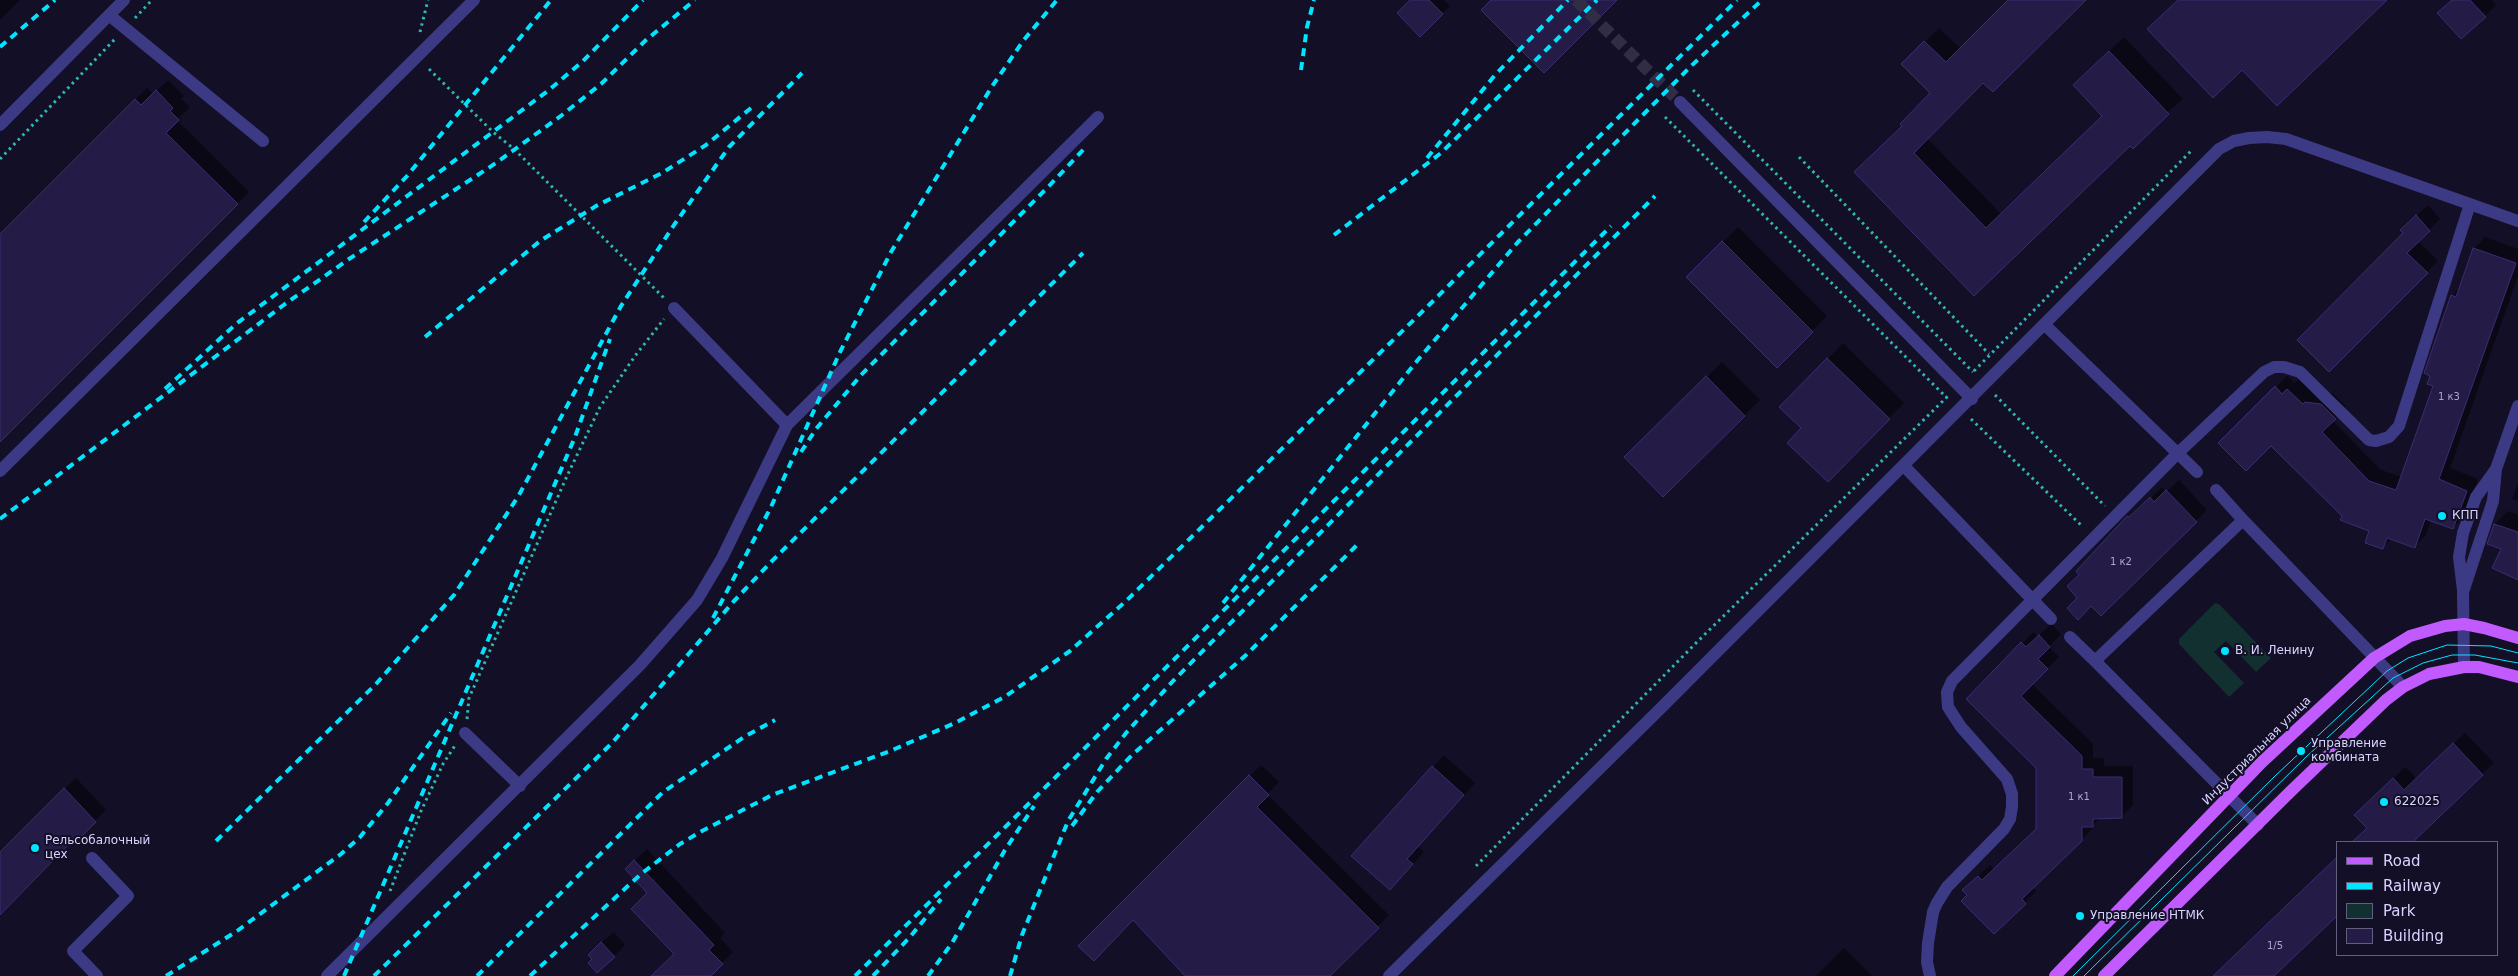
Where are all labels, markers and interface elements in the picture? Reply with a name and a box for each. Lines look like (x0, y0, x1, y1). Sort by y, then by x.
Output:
house number: 1 к3 (2438, 391, 2460, 403)
place label: КПП (2452, 509, 2479, 523)
marker: КПП (2436, 510, 2448, 522)
house number: 1 к2 (2110, 556, 2132, 568)
place label: В. И. Ленину (2235, 644, 2314, 658)
marker: В. И. Ленину (2219, 645, 2231, 657)
street label: Индустриальная улица (2200, 694, 2314, 808)
place label: Управление комбината (2311, 737, 2386, 765)
marker: Управление комбината (2295, 745, 2307, 757)
house number: 1 к1 (2068, 791, 2090, 803)
place label: 622025 (2394, 795, 2440, 809)
marker: 622025 (2378, 796, 2390, 808)
place label: Рельсобалочный цех (45, 834, 150, 862)
legend (2336, 841, 2498, 956)
marker: Рельсобалочный цех (29, 842, 41, 854)
text: Road (2383, 852, 2421, 870)
text: Railway (2383, 877, 2441, 895)
text: Park (2383, 902, 2415, 920)
place label: Управление НТМК (2090, 909, 2204, 923)
marker: Управление НТМК (2074, 910, 2086, 922)
text: Building (2383, 927, 2444, 945)
house number: 1/5 (2267, 940, 2283, 952)

